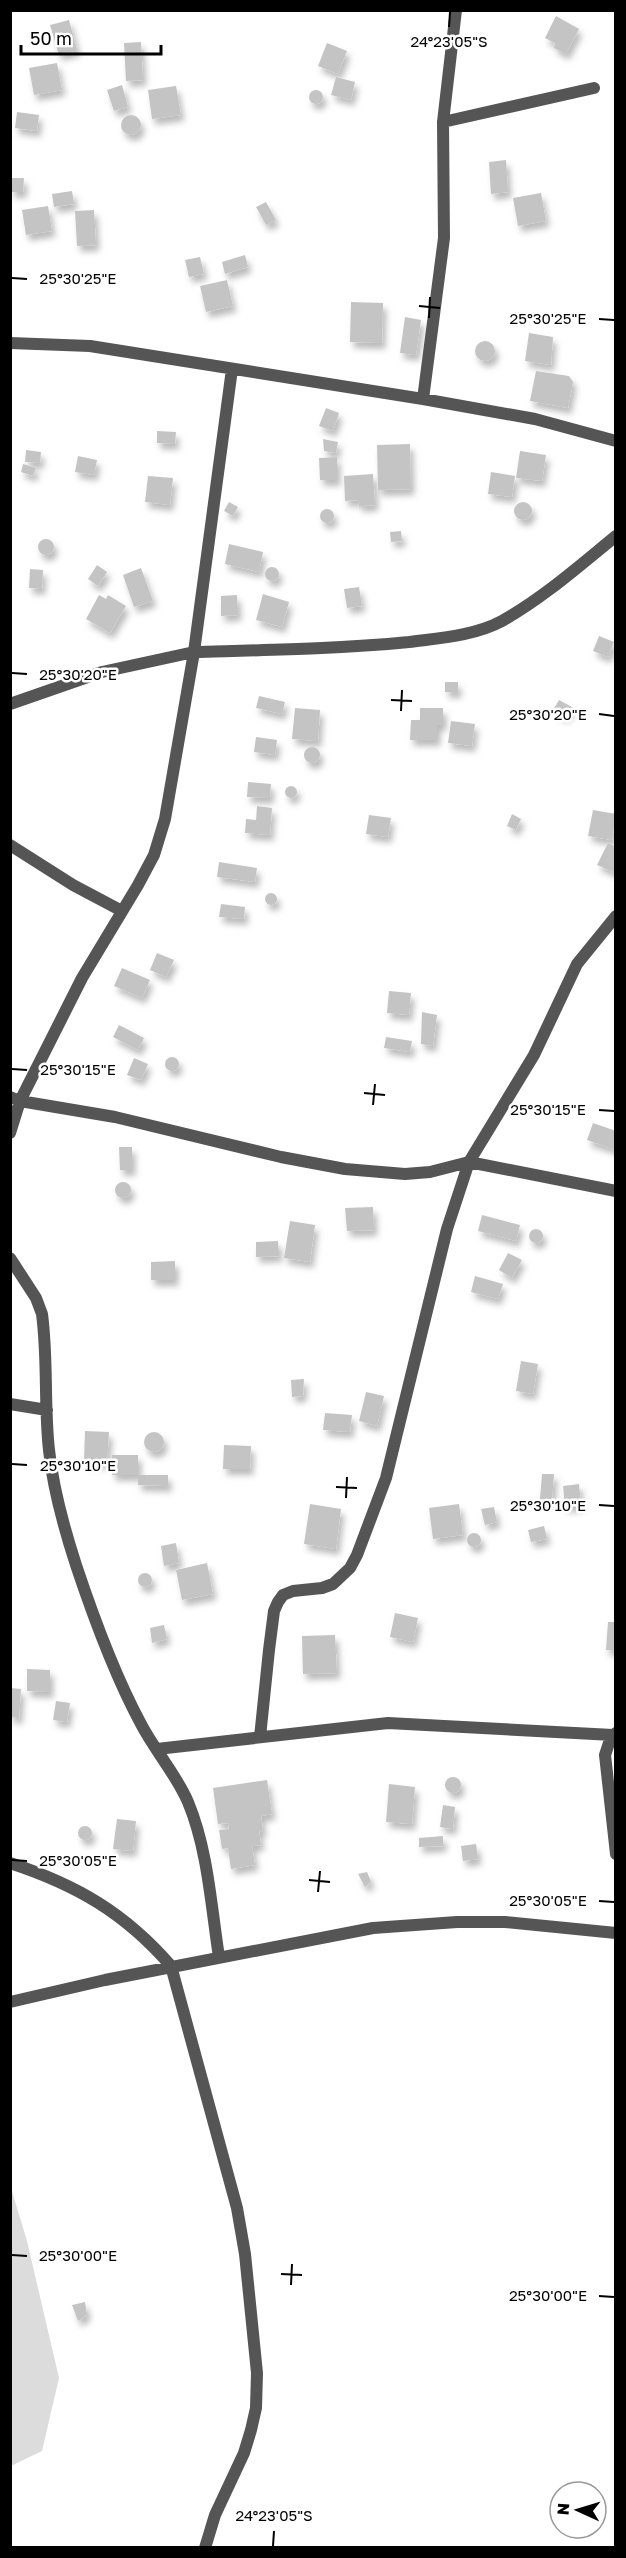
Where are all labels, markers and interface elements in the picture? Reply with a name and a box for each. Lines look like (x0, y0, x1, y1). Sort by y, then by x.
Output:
scale bar (21, 18, 160, 56)
text: 50 m (30, 27, 72, 49)
text: 24°23'05"S (410, 32, 488, 50)
text: 25°30'25"E (39, 269, 117, 287)
text: 25°30'25"E (509, 309, 587, 327)
text: 25°30'20"E (39, 665, 117, 683)
text: 25°30'20"E (509, 705, 587, 723)
text: 25°30'15"E (40, 1060, 116, 1078)
text: 25°30'15"E (510, 1100, 586, 1118)
text: 25°30'10"E (40, 1456, 116, 1474)
text: 25°30'10"E (510, 1496, 586, 1514)
text: 25°30'05"E (39, 1851, 117, 1869)
text: 25°30'05"E (509, 1891, 587, 1909)
text: 25°30'00"E (39, 2246, 117, 2264)
text: 25°30'00"E (509, 2286, 587, 2304)
north arrow (548, 2480, 608, 2540)
text: N (553, 2502, 573, 2516)
text: 24°23'05"S (235, 2506, 313, 2524)

